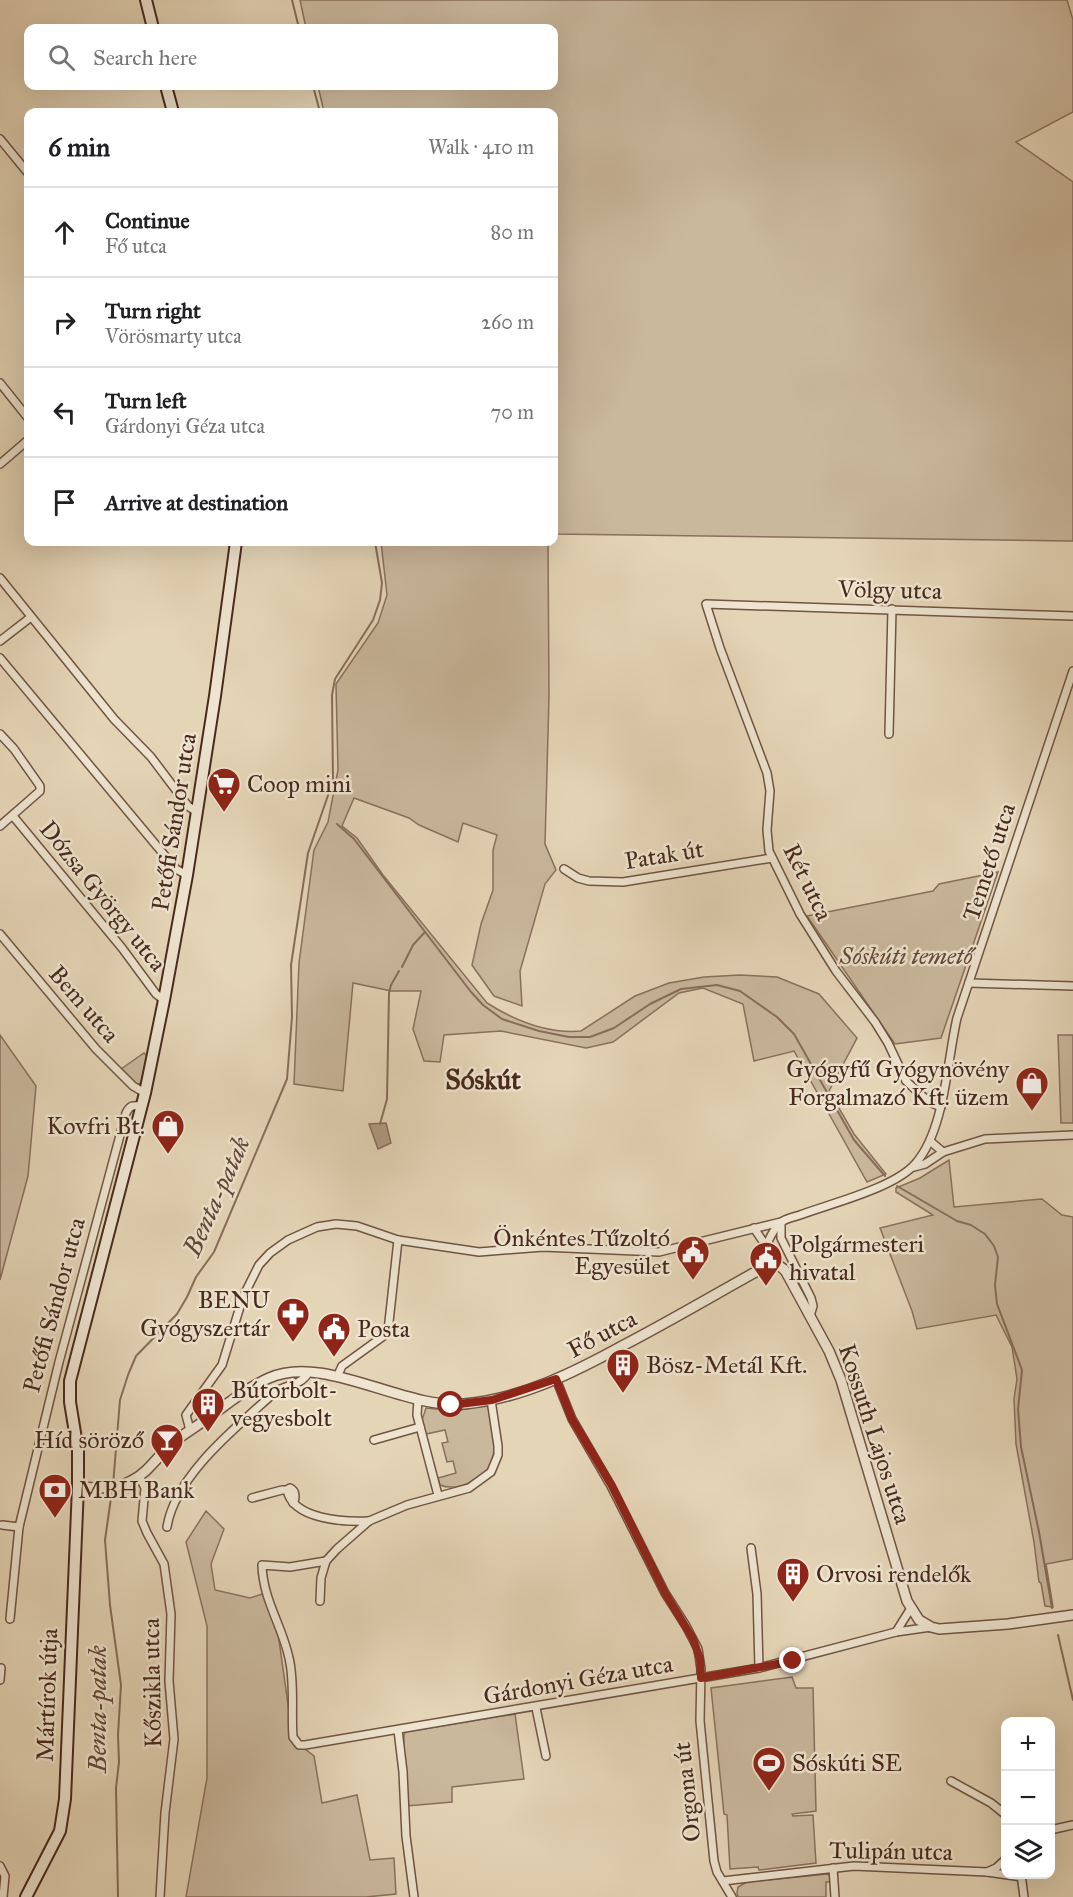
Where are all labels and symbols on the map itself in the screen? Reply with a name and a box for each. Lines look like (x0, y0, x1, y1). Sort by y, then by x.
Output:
street label: Völgy utca (837, 574, 943, 606)
street label: Petőfi Sándor utca (145, 730, 203, 913)
supermarket icon: Coop mini (206, 766, 242, 813)
place label: Coop mini (247, 769, 352, 799)
street label: Temető utca (956, 798, 1022, 925)
street label: Dózsa György utca (33, 815, 174, 978)
street label: Patak út (622, 834, 706, 876)
street label: Rét utca (777, 839, 840, 926)
park label: Sóskúti temető (838, 941, 976, 971)
street label: Bem utca (42, 959, 126, 1049)
place label: Gyógyfű Gyógynövény Forgalmazó Kft. üzem (786, 1054, 1010, 1112)
district label: Sóskút (445, 1063, 521, 1096)
shop icon: Gyógyfű Gyógynövény Forgalmazó Kft. üzem (1014, 1065, 1050, 1112)
shop icon: Kovfri Bt. (150, 1108, 186, 1155)
place label: Kovfri Bt. (47, 1111, 145, 1141)
water label: Benta-patak (175, 1131, 258, 1262)
street label: Petőfi Sándor utca (16, 1213, 92, 1396)
place label: Önkéntes Tűzoltó Egyesület (493, 1223, 671, 1281)
place label: Polgármesteri hivatal (789, 1229, 924, 1287)
public building icon: Önkéntes Tűzoltó Egyesület (675, 1234, 711, 1281)
public building icon: Polgármesteri hivatal (748, 1240, 784, 1287)
place label: BENU Gyógyszertár (140, 1285, 270, 1343)
pharmacy icon: BENU Gyógyszertár (275, 1296, 311, 1343)
street label: Fő utca (562, 1303, 643, 1365)
public building icon: Posta (316, 1311, 352, 1358)
place label: Posta (357, 1314, 411, 1344)
street label: Kossuth Lajos utca (832, 1340, 919, 1529)
building icon: Bösz-Metál Kft. (605, 1347, 641, 1394)
place label: Bösz-Metál Kft. (646, 1350, 807, 1380)
place label: Bútorbolt- vegyesbolt (230, 1375, 338, 1433)
building icon: Bútorbolt- vegyesbolt (190, 1386, 226, 1433)
route start (437, 1391, 463, 1417)
bar icon: Híd söröző (149, 1422, 185, 1469)
place label: Híd söröző (34, 1425, 145, 1455)
bank icon: MBH Bank (37, 1472, 73, 1519)
place label: MBH Bank (78, 1475, 195, 1505)
building icon: Orvosi rendelők (775, 1556, 811, 1603)
place label: Orvosi rendelők (816, 1559, 972, 1589)
street label: Kőszikla utca (136, 1617, 168, 1748)
street label: Mártírok útja (30, 1627, 64, 1762)
water label: Benta-patak (81, 1645, 114, 1774)
route end (779, 1647, 805, 1673)
street label: Gárdonyi Géza utca (481, 1648, 676, 1711)
street label: Orgona út (667, 1740, 707, 1843)
sports icon: Sóskúti SE (751, 1745, 787, 1792)
place label: Sóskúti SE (792, 1748, 902, 1778)
street label: Tulipán utca (829, 1835, 954, 1867)

